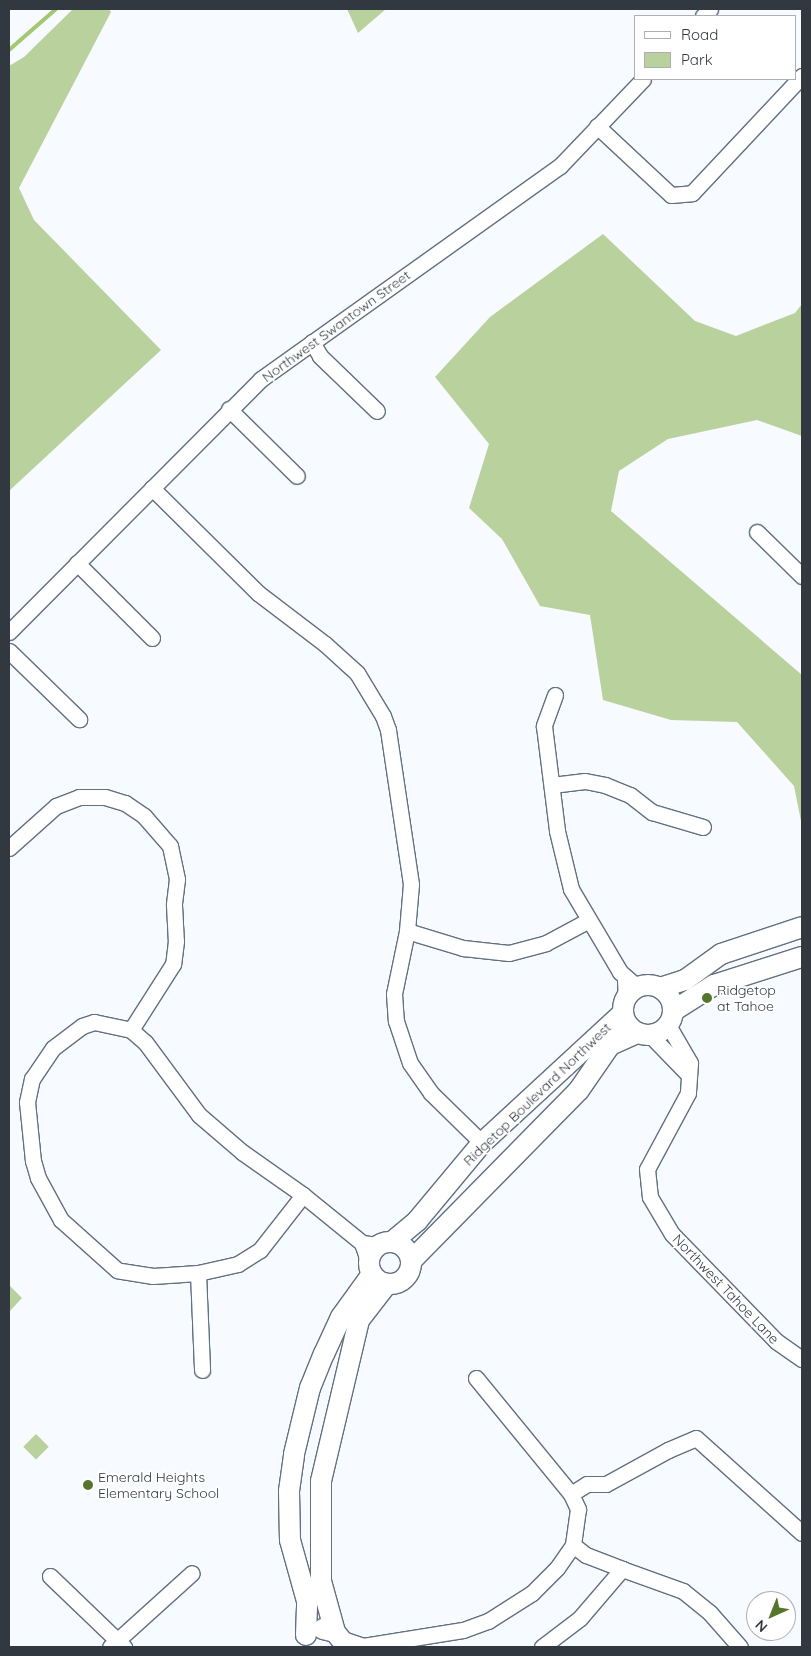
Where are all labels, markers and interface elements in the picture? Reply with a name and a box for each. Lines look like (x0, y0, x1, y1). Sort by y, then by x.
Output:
legend (634, 15, 796, 80)
text: Road (681, 25, 718, 44)
text: Park (681, 50, 713, 69)
street label: Northwest Swantown Street (259, 267, 413, 385)
place label: Ridgetop at Tahoe (717, 982, 776, 1014)
marker: Ridgetop at Tahoe (701, 992, 713, 1004)
street label: Ridgetop Boulevard Northwest (460, 1019, 614, 1169)
street label: Northwest Tahoe Lane (669, 1231, 783, 1347)
place label: Emerald Heights Elementary School (98, 1469, 219, 1501)
marker: Emerald Heights Elementary School (82, 1479, 94, 1491)
north arrow (746, 1591, 796, 1641)
text: N (751, 1616, 771, 1636)

